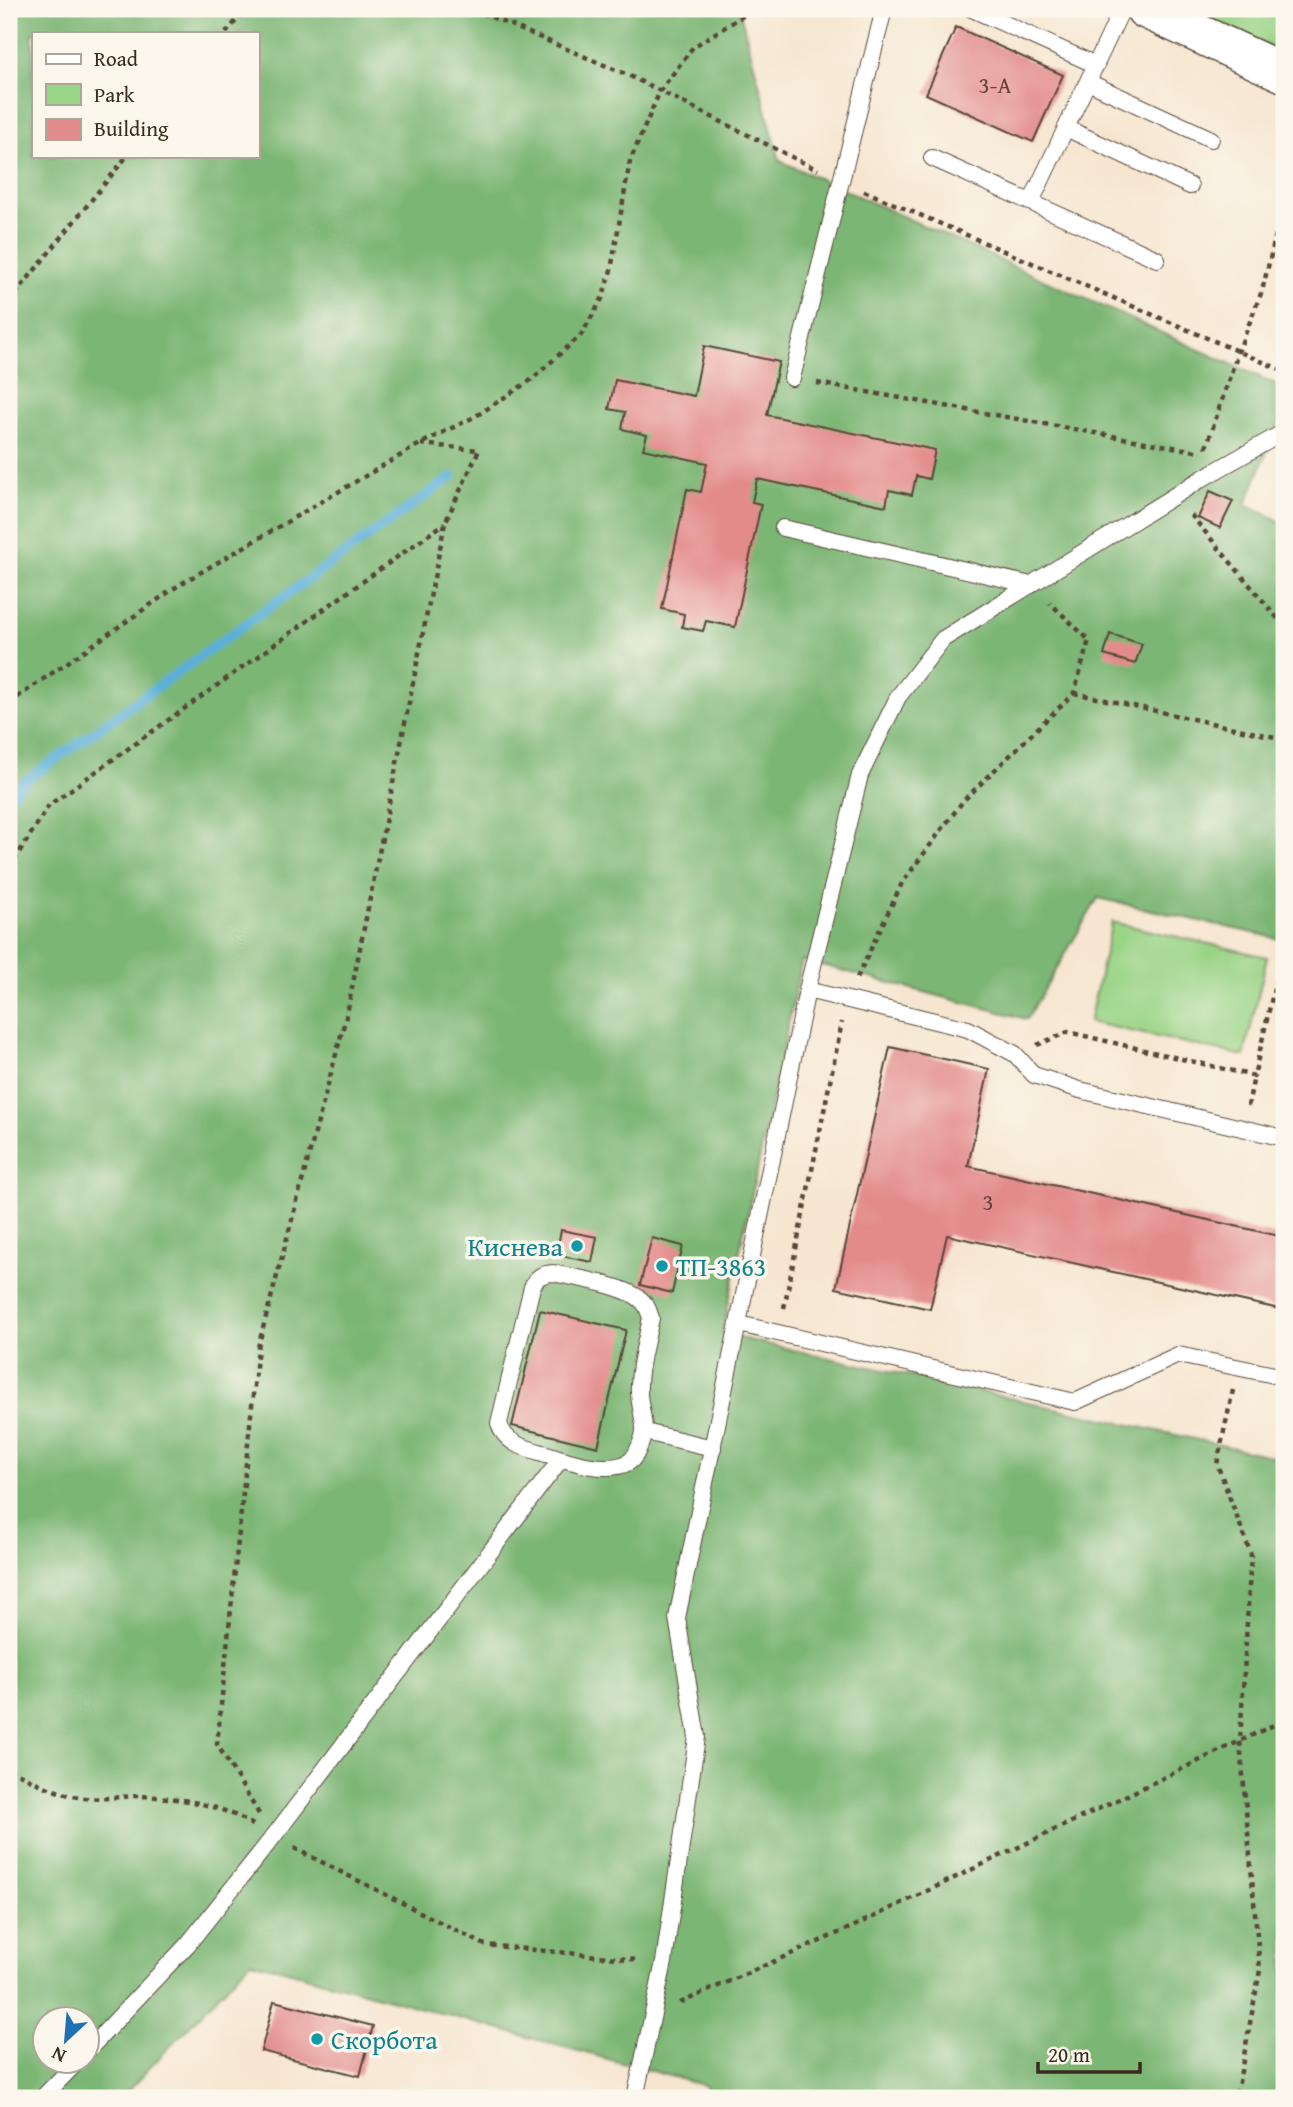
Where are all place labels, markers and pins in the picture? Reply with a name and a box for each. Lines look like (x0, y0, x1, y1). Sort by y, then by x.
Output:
place label: Киснева (468, 1227, 564, 1266)
marker: Киснева (569, 1238, 585, 1254)
place label: ТП-3863 (676, 1247, 766, 1286)
marker: ТП-3863 (654, 1258, 670, 1274)
place label: Скорбота (331, 2020, 438, 2059)
marker: Скорбота (309, 2031, 325, 2047)

